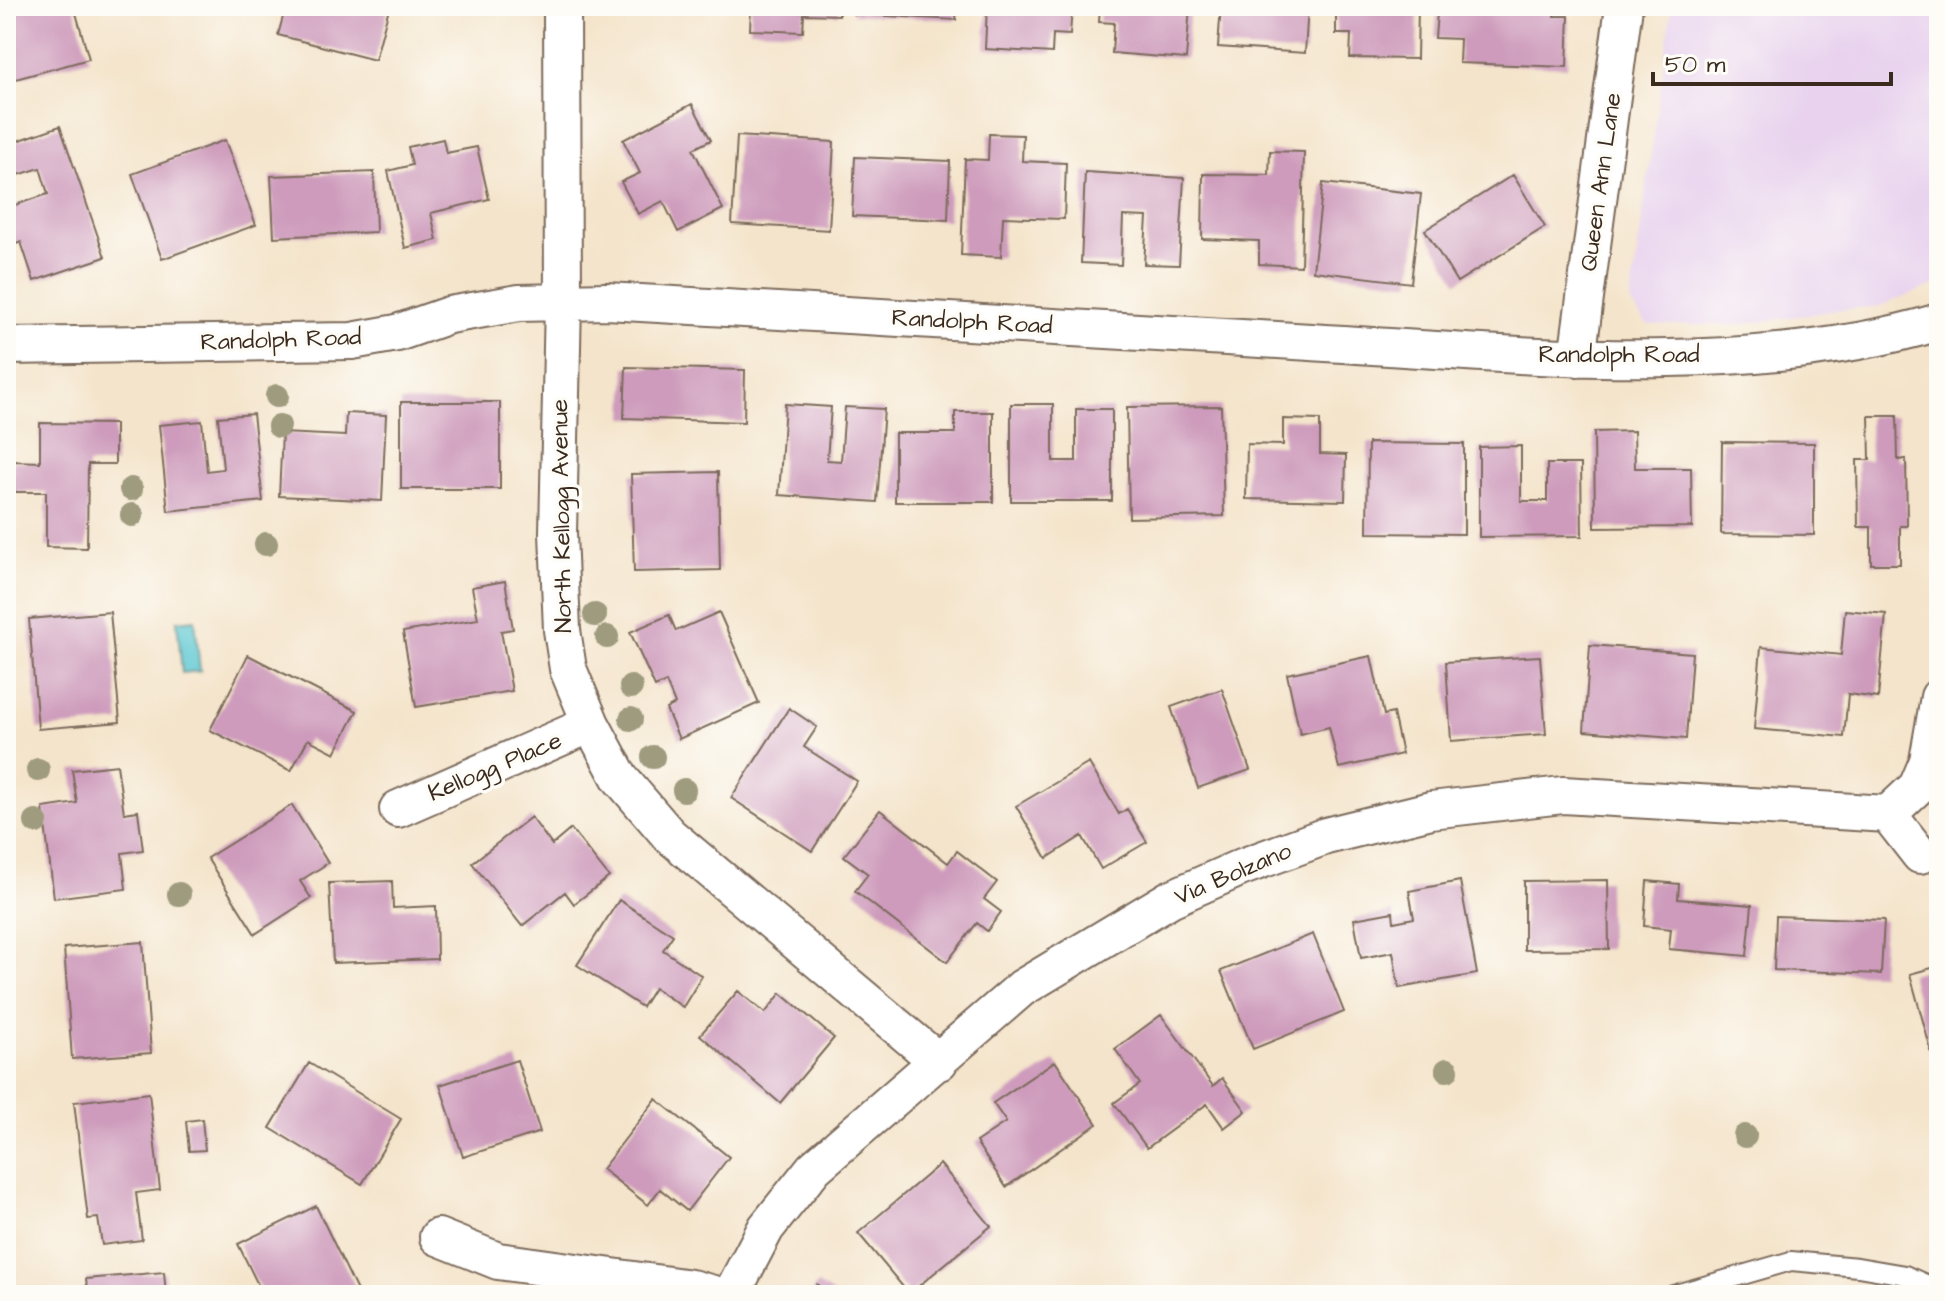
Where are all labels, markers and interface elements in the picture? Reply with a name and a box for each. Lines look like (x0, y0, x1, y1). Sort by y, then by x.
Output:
scale bar (1653, 36, 1891, 86)
text: 50 m (1665, 48, 1726, 82)
street label: Queen Ann Lane (1572, 91, 1630, 273)
street label: Randolph Road (891, 301, 1053, 343)
street label: Randolph Road (200, 320, 362, 360)
street label: Randolph Road (1539, 338, 1699, 372)
street label: North Kellogg Avenue (543, 399, 582, 633)
street label: Kellogg Place (423, 724, 568, 811)
street label: Via Bolzano (1169, 834, 1297, 914)

